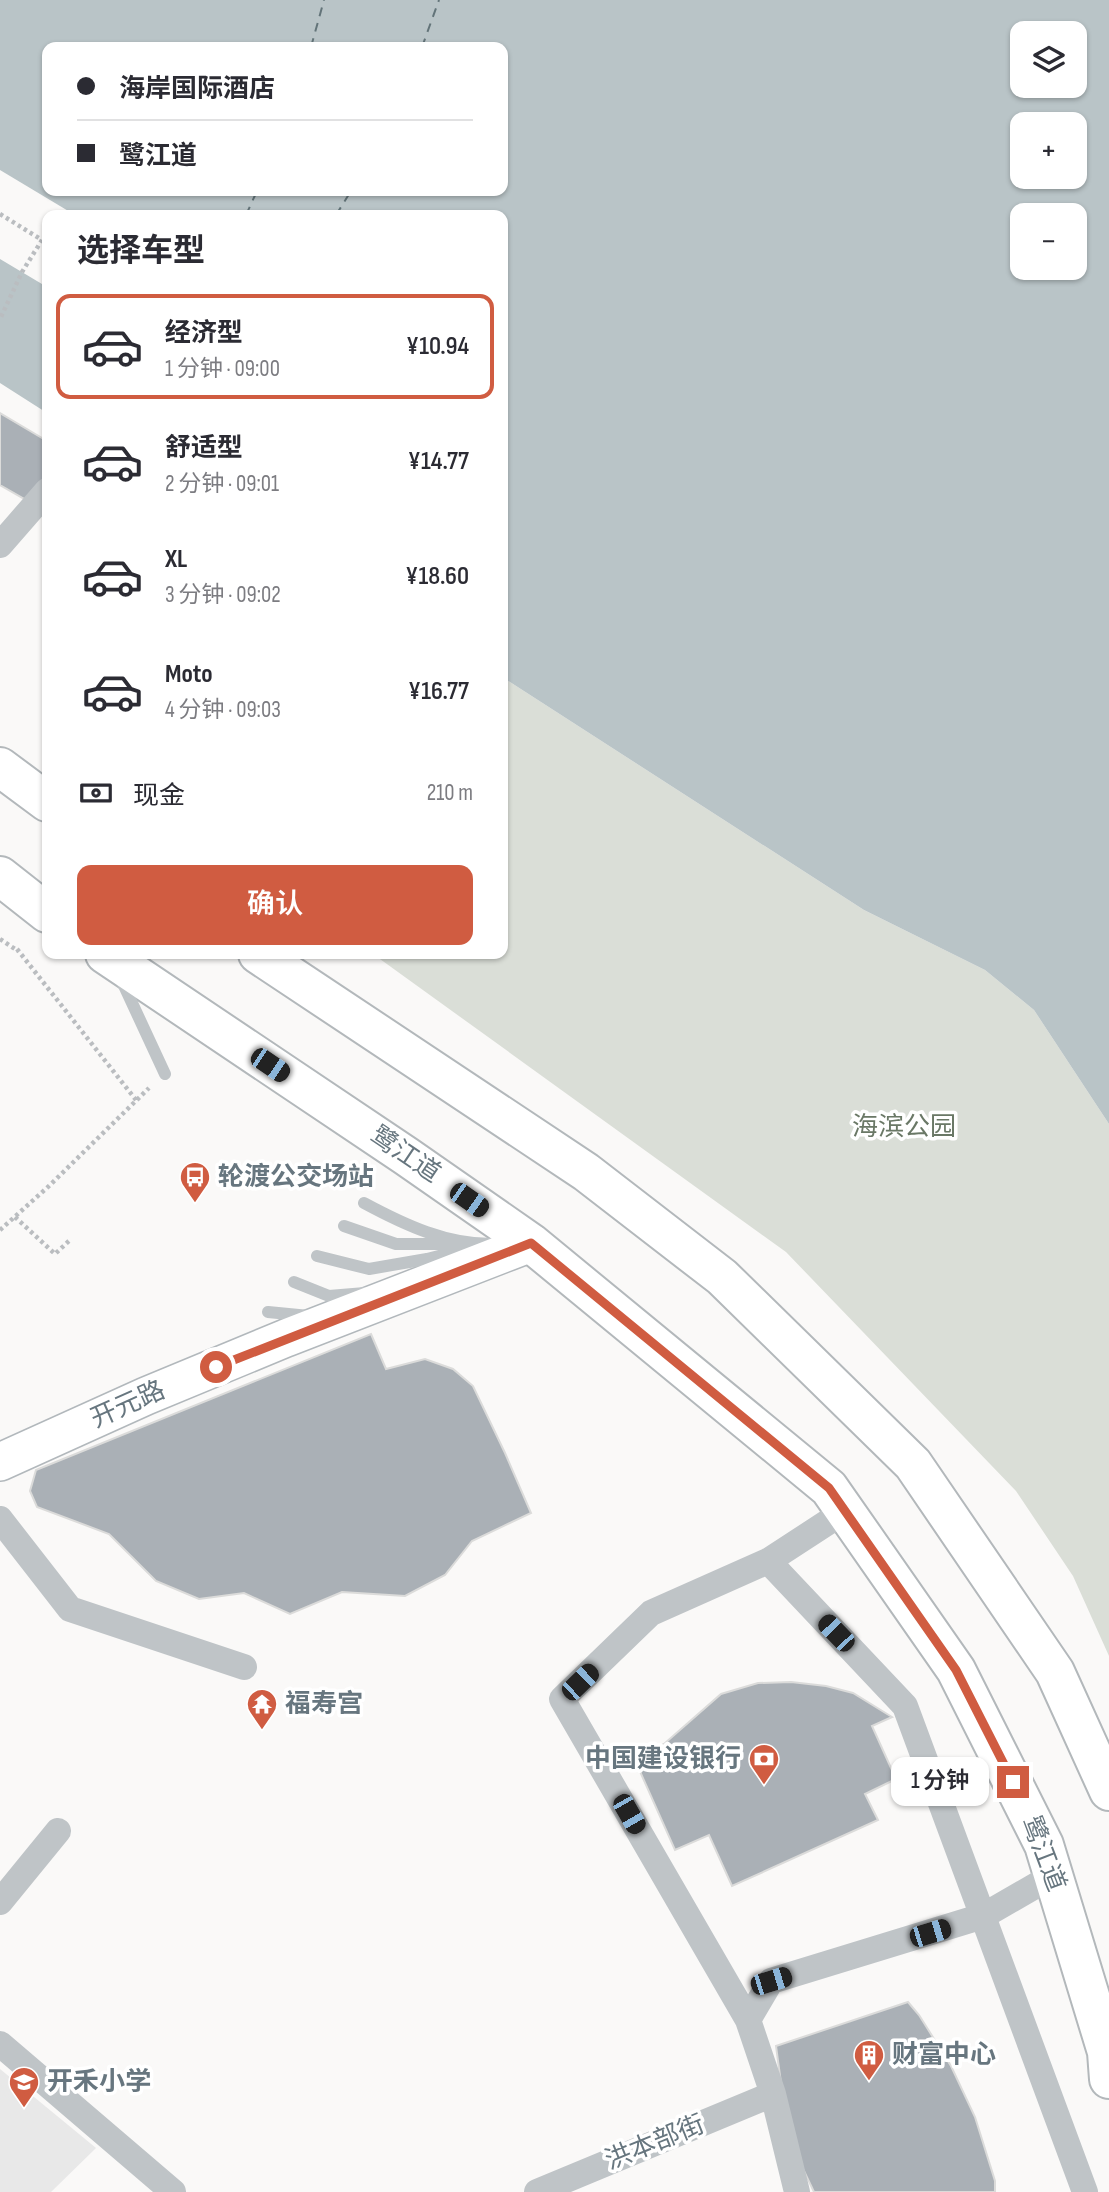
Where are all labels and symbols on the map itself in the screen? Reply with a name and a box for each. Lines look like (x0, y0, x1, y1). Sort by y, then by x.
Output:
car (247, 1045, 294, 1085)
park label: 海滨公园 (852, 1112, 956, 1143)
street label: 鹭江道 (364, 1120, 446, 1190)
bus stop icon: 轮渡公交场站 (178, 1160, 212, 1204)
place label: 轮渡公交场站 (218, 1162, 374, 1193)
car (446, 1179, 493, 1221)
route start (200, 1351, 232, 1383)
street label: 开元路 (86, 1375, 170, 1435)
car (814, 1611, 859, 1655)
car (558, 1660, 603, 1704)
temple icon: 福寿宫 (245, 1687, 279, 1731)
place label: 福寿宫 (285, 1689, 363, 1720)
bank icon: 中国建设银行 (747, 1742, 781, 1786)
place label: 中国建设银行 (585, 1744, 741, 1775)
callout: 1 分钟 (890, 1758, 988, 1806)
route end (997, 1766, 1029, 1798)
car (610, 1791, 649, 1837)
street label: 鹭江道 (1015, 1812, 1071, 1896)
car (907, 1917, 954, 1949)
car (748, 1965, 795, 1997)
building icon: 财富中心 (852, 2038, 886, 2082)
place label: 财富中心 (892, 2040, 996, 2071)
school or university icon: 开禾小学 (7, 2065, 41, 2109)
place label: 开禾小学 (47, 2067, 151, 2098)
street label: 洪本部街 (601, 2109, 709, 2177)

